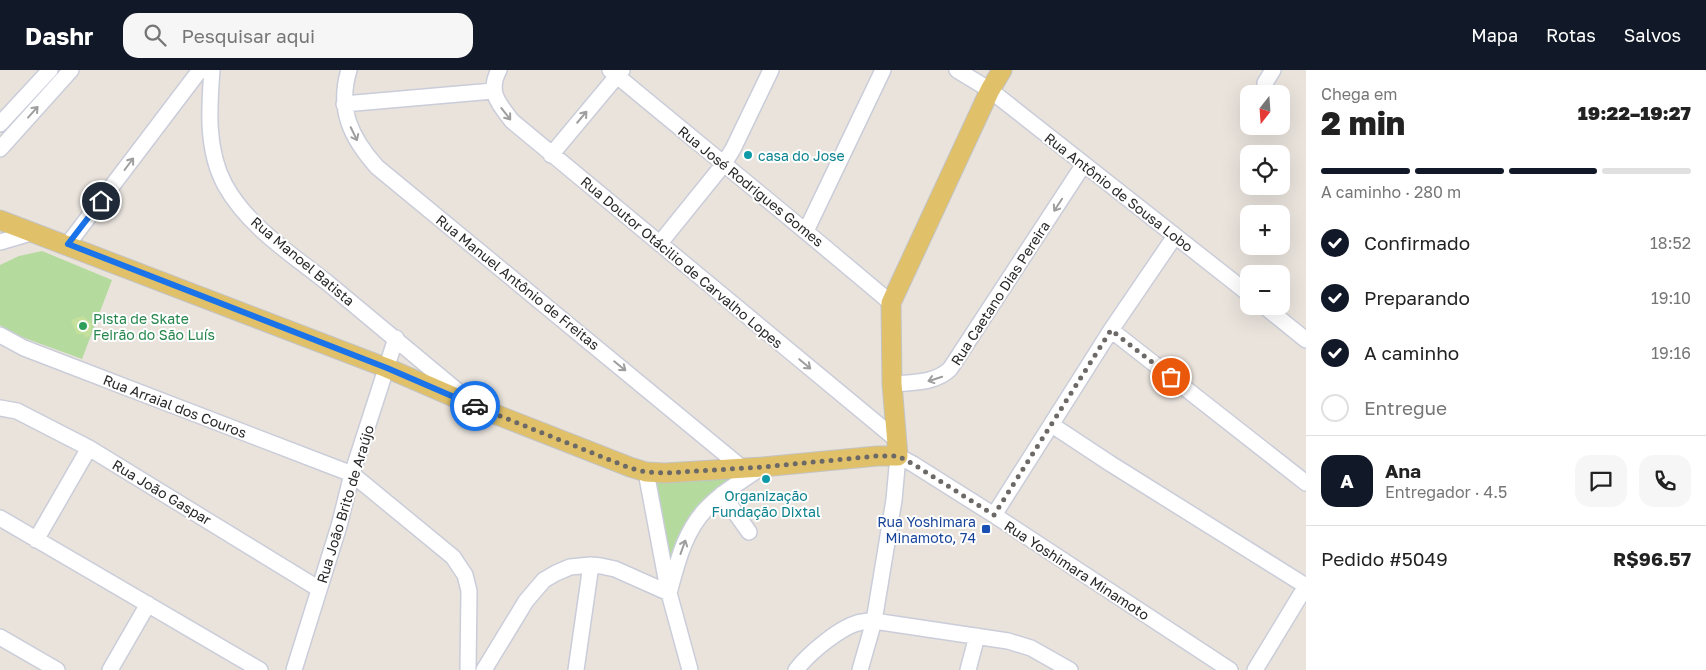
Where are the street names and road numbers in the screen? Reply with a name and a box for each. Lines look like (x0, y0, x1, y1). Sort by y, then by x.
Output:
street label: Rua José Rodrigues Gomes (675, 122, 827, 250)
street label: Rua Antônio de Sousa Lobo (1042, 129, 1196, 255)
street label: Rua Doutor Otácilio de Carvalho Lopes (578, 172, 786, 352)
street label: Rua Manuel Antônio de Freitas (433, 211, 603, 353)
street label: Rua Manoel Batista (248, 213, 358, 309)
street label: Rua Caetano Dias Pereira (947, 218, 1053, 368)
street label: Rua Arraial dos Couros (101, 371, 249, 441)
street label: Rua João Brito de Araújo (313, 423, 377, 585)
street label: Rua João Gaspar (110, 456, 215, 528)
street label: Rua Yoshimara Minamoto (1001, 517, 1153, 623)

